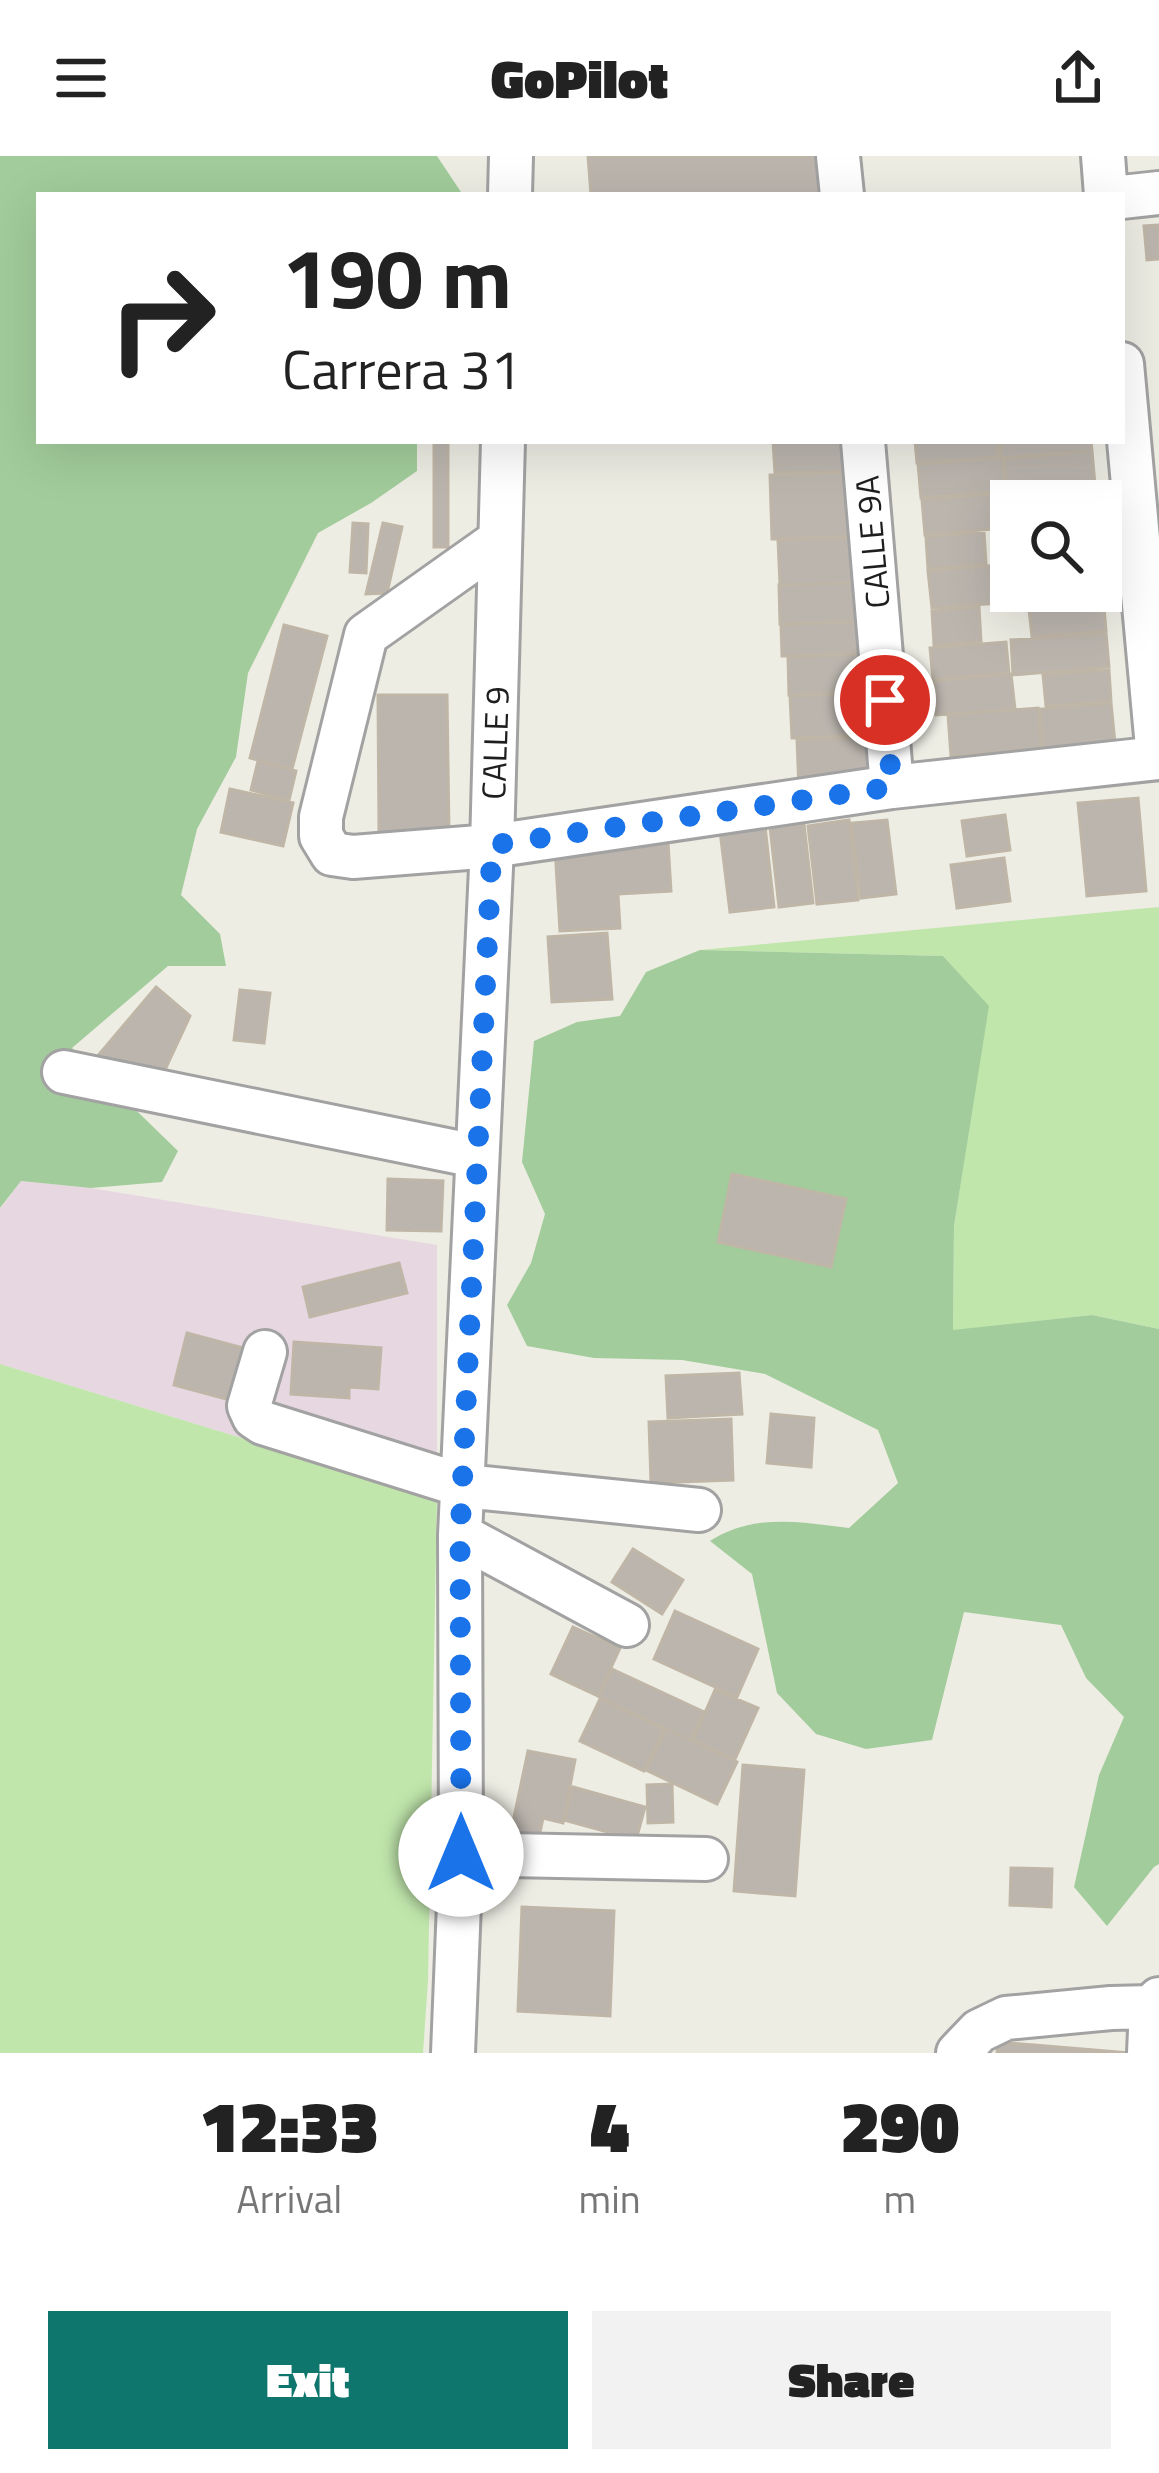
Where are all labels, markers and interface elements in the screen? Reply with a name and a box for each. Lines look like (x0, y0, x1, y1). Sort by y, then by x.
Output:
text: GoPilot (491, 37, 668, 119)
icon: menu (48, 45, 114, 111)
icon: share (1045, 45, 1111, 111)
text: 190 m (282, 213, 512, 341)
icon: right (84, 240, 240, 396)
text: Carrera 31 (282, 328, 521, 410)
street label: CALLE 9A (841, 474, 903, 610)
map controls (990, 480, 1122, 612)
button: search (990, 480, 1122, 612)
pin (834, 649, 936, 751)
icon: arrive (852, 667, 918, 733)
street label: CALLE 9 (468, 686, 522, 800)
position arrow (398, 1791, 524, 1917)
text: 12:33 (200, 2070, 379, 2180)
text: 4 (590, 2070, 629, 2180)
text: 290 (840, 2070, 959, 2180)
text: Arrival (236, 2169, 342, 2228)
text: min (579, 2169, 641, 2228)
text: m (884, 2169, 916, 2228)
button: Exit (48, 2311, 568, 2449)
button: Share (592, 2311, 1111, 2449)

